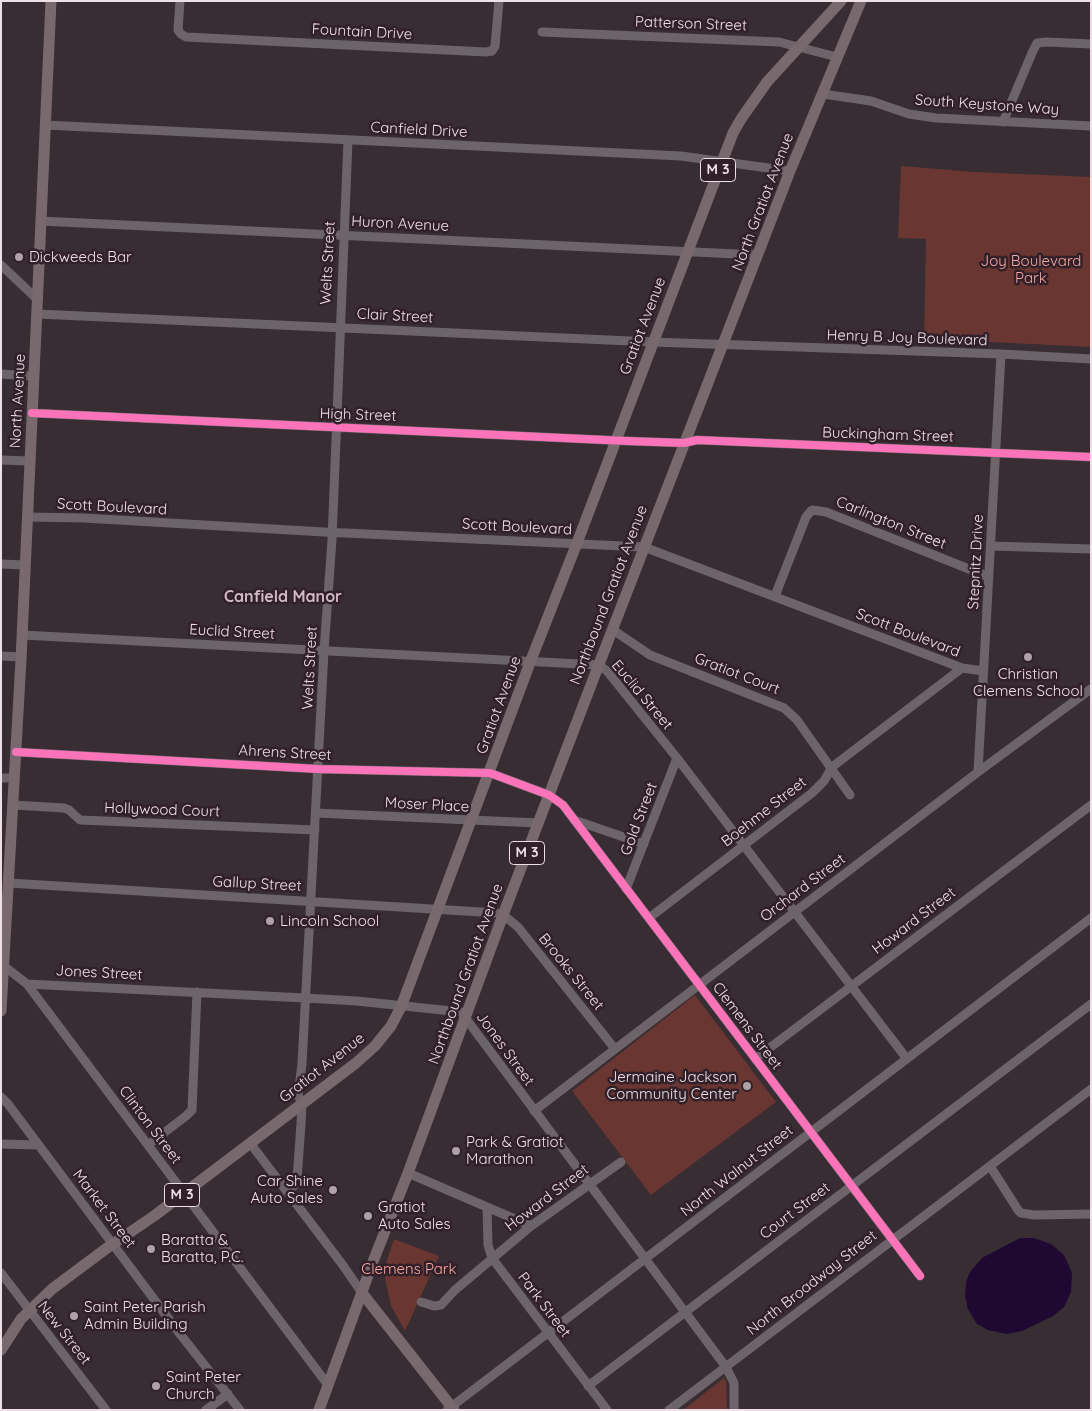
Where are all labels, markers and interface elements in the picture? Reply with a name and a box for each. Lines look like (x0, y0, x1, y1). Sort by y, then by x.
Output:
street label: Patterson Street (635, 13, 747, 35)
street label: Fountain Drive (311, 20, 413, 44)
street label: South Keystone Way (914, 91, 1060, 119)
street label: Canfield Drive (370, 118, 468, 142)
street label: North Gratiot Avenue (728, 130, 798, 274)
road number: M 3 (700, 158, 736, 182)
street label: Huron Avenue (351, 212, 449, 236)
street label: Welts Street (317, 221, 339, 305)
place label: Dickweeds Bar (29, 248, 132, 266)
marker: Dickweeds Bar (13, 251, 25, 263)
park label: Joy Boulevard Park (981, 252, 1081, 287)
street label: Gratiot Avenue (616, 275, 670, 377)
street label: Clair Street (356, 305, 434, 327)
street label: Henry B Joy Boulevard (826, 326, 988, 350)
street label: North Avenue (7, 353, 29, 449)
street label: High Street (319, 405, 397, 425)
street label: Buckingham Street (822, 424, 954, 446)
street label: Carlington Street (833, 493, 949, 553)
street label: Scott Boulevard (57, 495, 167, 519)
street label: Northbound Gratiot Avenue (566, 503, 652, 687)
street label: Stepnitz Drive (965, 514, 987, 610)
street label: Scott Boulevard (462, 515, 572, 539)
district label: Canfield Manor (224, 587, 342, 607)
street label: Scott Boulevard (853, 605, 963, 661)
street label: Euclid Street (189, 621, 275, 643)
street label: Welts Street (299, 626, 321, 710)
street label: Gratiot Court (692, 649, 782, 699)
marker: Christian Clemens School (1022, 651, 1034, 663)
street label: Gratiot Avenue (473, 654, 525, 756)
street label: Euclid Street (608, 656, 676, 734)
place label: Christian Clemens School (973, 665, 1083, 700)
street label: Ahrens Street (238, 742, 332, 764)
street label: Boehme Street (718, 773, 810, 851)
street label: Gold Street (617, 780, 661, 858)
street label: Moser Place (384, 794, 470, 816)
street label: Hollywood Court (104, 799, 220, 821)
road number: M 3 (510, 841, 544, 864)
street label: Orchard Street (757, 850, 849, 926)
street label: Gallup Street (212, 873, 302, 895)
street label: Northbound Gratiot Avenue (425, 881, 507, 1067)
street label: Howard Street (869, 884, 959, 958)
place label: Lincoln School (280, 912, 379, 930)
marker: Lincoln School (264, 915, 276, 927)
street label: Brooks Street (535, 930, 607, 1014)
street label: Jones Street (55, 962, 143, 984)
street label: Clemens Street (708, 979, 786, 1073)
street label: Jones Street (472, 1009, 538, 1089)
street label: Gratiot Avenue (276, 1029, 368, 1107)
place label: Jermaine Jackson Community Center (606, 1068, 737, 1103)
marker: Jermaine Jackson Community Center (741, 1080, 753, 1092)
street label: Clinton Street (115, 1082, 185, 1168)
street label: North Walnut Street (677, 1122, 797, 1220)
place label: Park & Gratiot Marathon (466, 1133, 564, 1168)
marker: Park & Gratiot Marathon (450, 1145, 462, 1157)
street label: Howard Street (502, 1161, 592, 1235)
street label: Market Street (69, 1166, 139, 1252)
place label: Car Shine Auto Sales (250, 1172, 323, 1207)
street label: Court Street (756, 1179, 834, 1243)
road number: M 3 (164, 1184, 200, 1206)
marker: Car Shine Auto Sales (327, 1184, 339, 1196)
place label: Gratiot Auto Sales (378, 1198, 451, 1233)
marker: Gratiot Auto Sales (362, 1210, 374, 1222)
street label: North Broadway Street (743, 1227, 881, 1339)
place label: Baratta & Baratta, P.C. (161, 1231, 243, 1266)
marker: Baratta & Baratta, P.C. (145, 1243, 157, 1255)
park label: Clemens Park (361, 1260, 457, 1278)
street label: Park Street (514, 1269, 574, 1341)
street label: New Street (34, 1298, 94, 1368)
place label: Saint Peter Parish Admin Building (84, 1298, 206, 1333)
marker: Saint Peter Parish Admin Building (68, 1310, 80, 1322)
place label: Saint Peter Church (166, 1368, 241, 1403)
marker: Saint Peter Church (150, 1380, 162, 1392)

